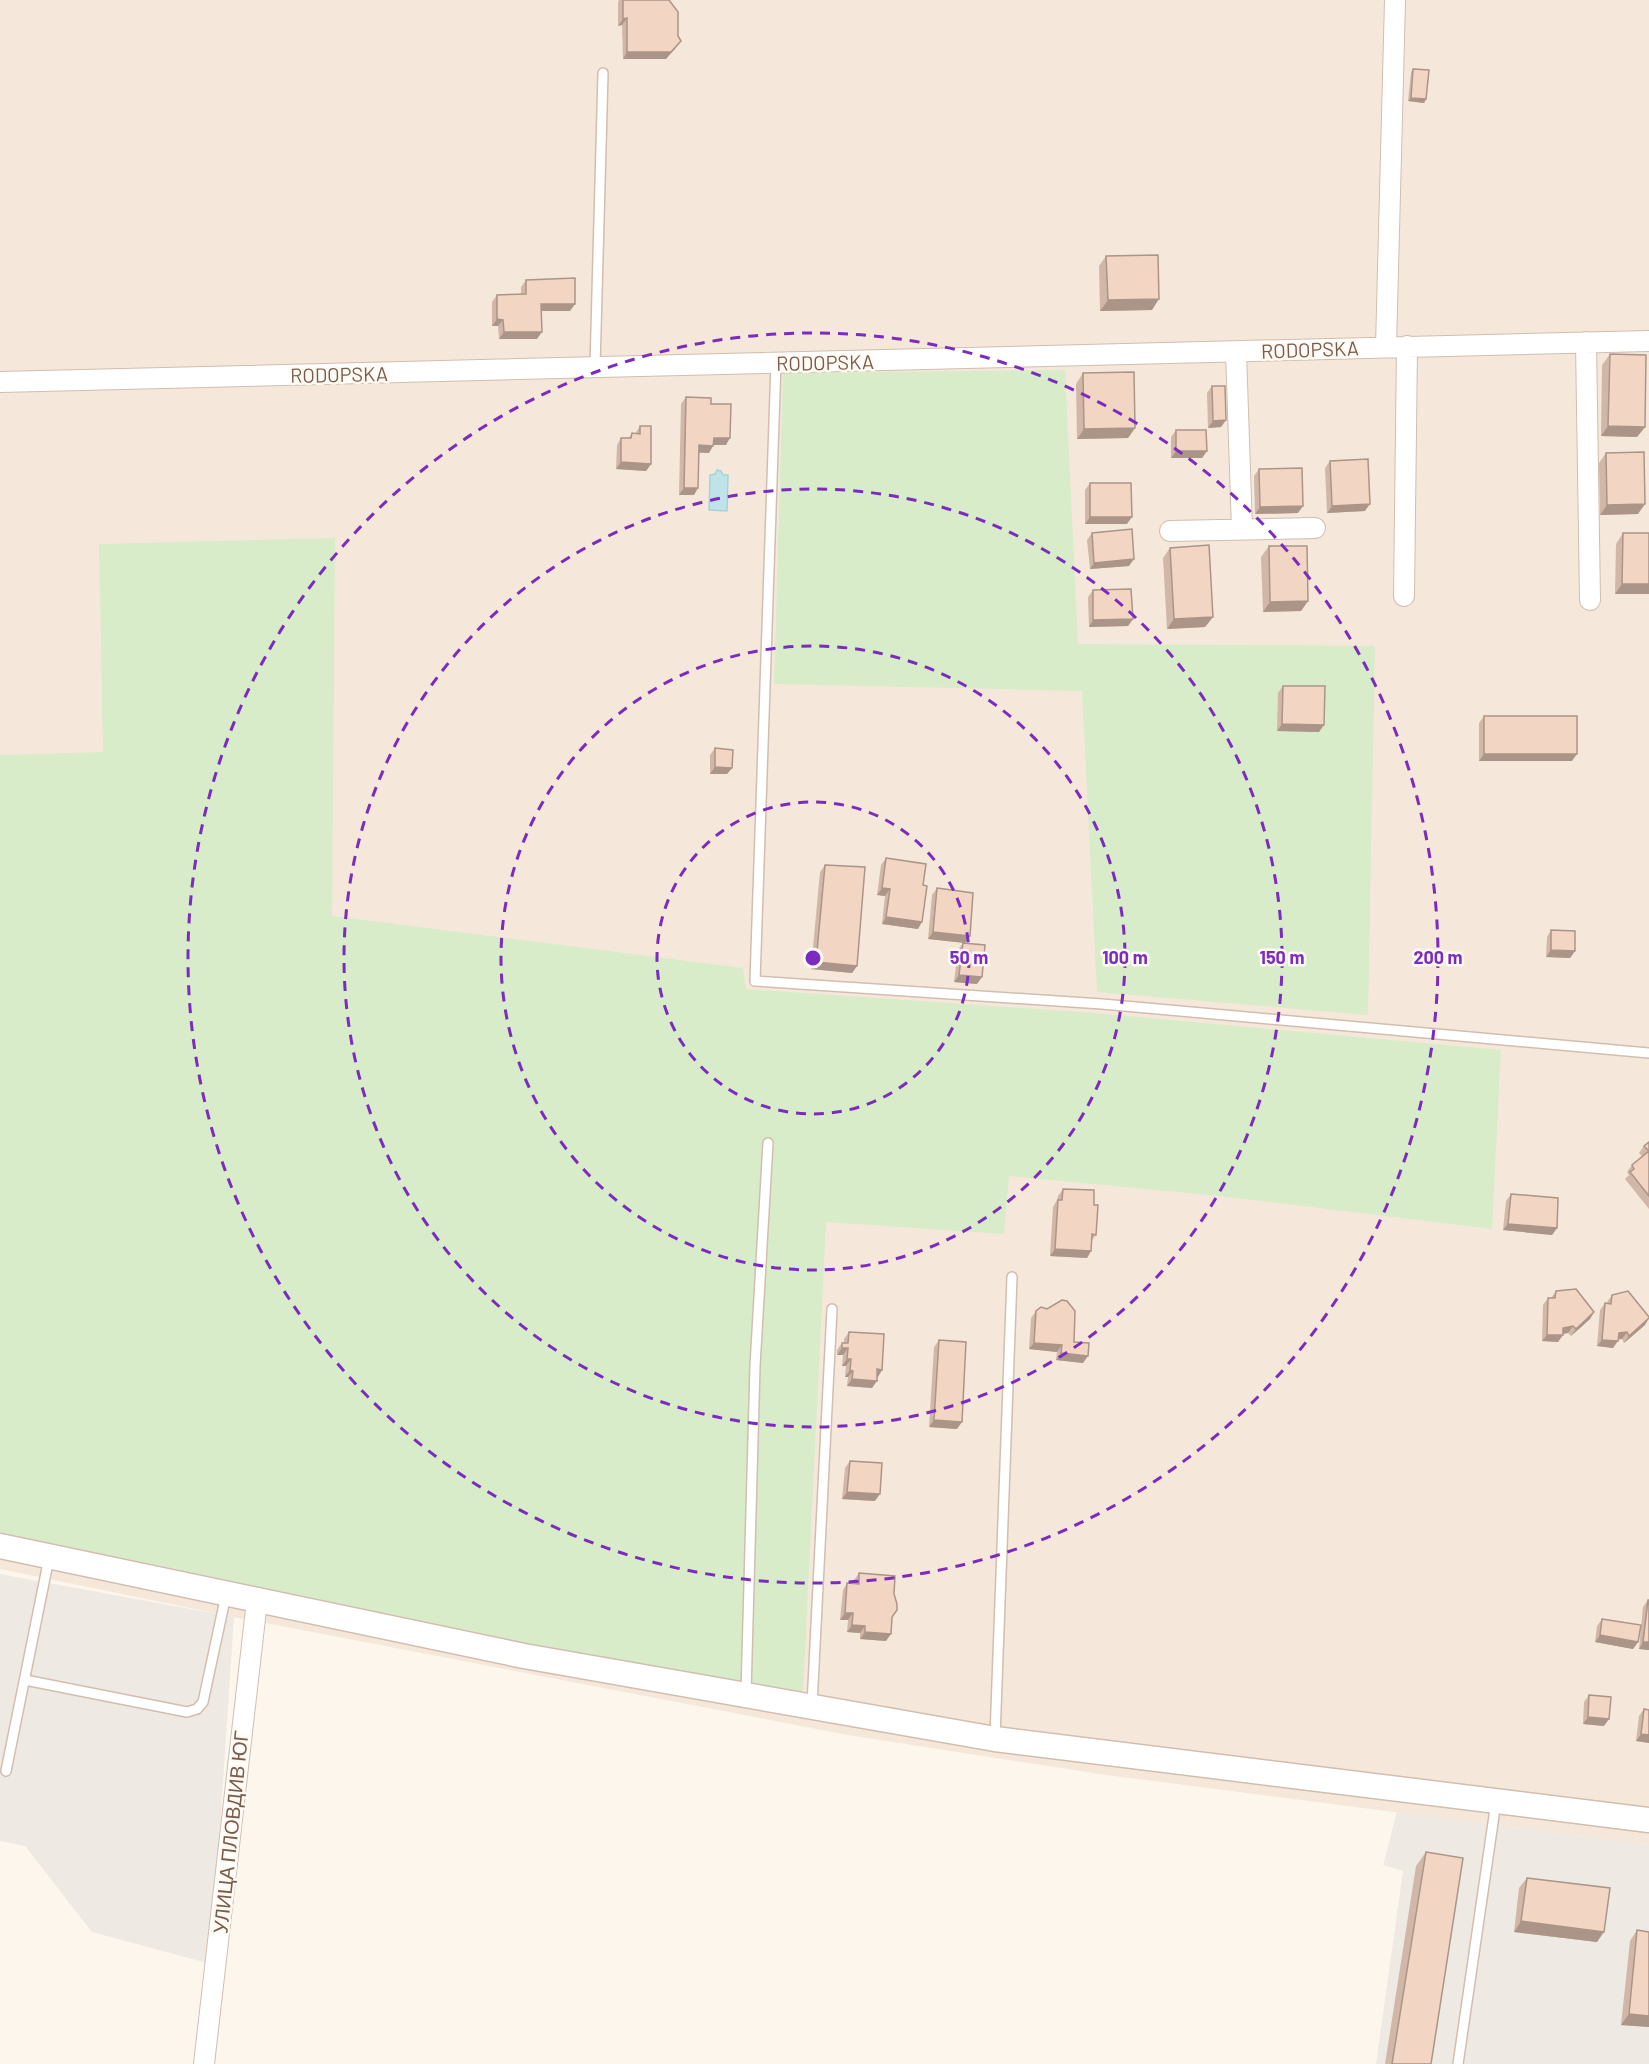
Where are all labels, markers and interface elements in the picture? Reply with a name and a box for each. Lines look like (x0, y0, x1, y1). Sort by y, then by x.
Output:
street label: RODOPSKA (1261, 335, 1359, 363)
street label: RODOPSKA (776, 349, 874, 375)
street label: RODOPSKA (290, 361, 388, 387)
text: 50 m (950, 946, 988, 968)
text: 100 m (1102, 946, 1148, 968)
text: 150 m (1260, 946, 1304, 968)
text: 200 m (1413, 946, 1463, 968)
centre of rings (803, 948, 823, 968)
street label: УЛИЦА ПЛОВДИВ ЮГ (207, 1729, 253, 1935)

